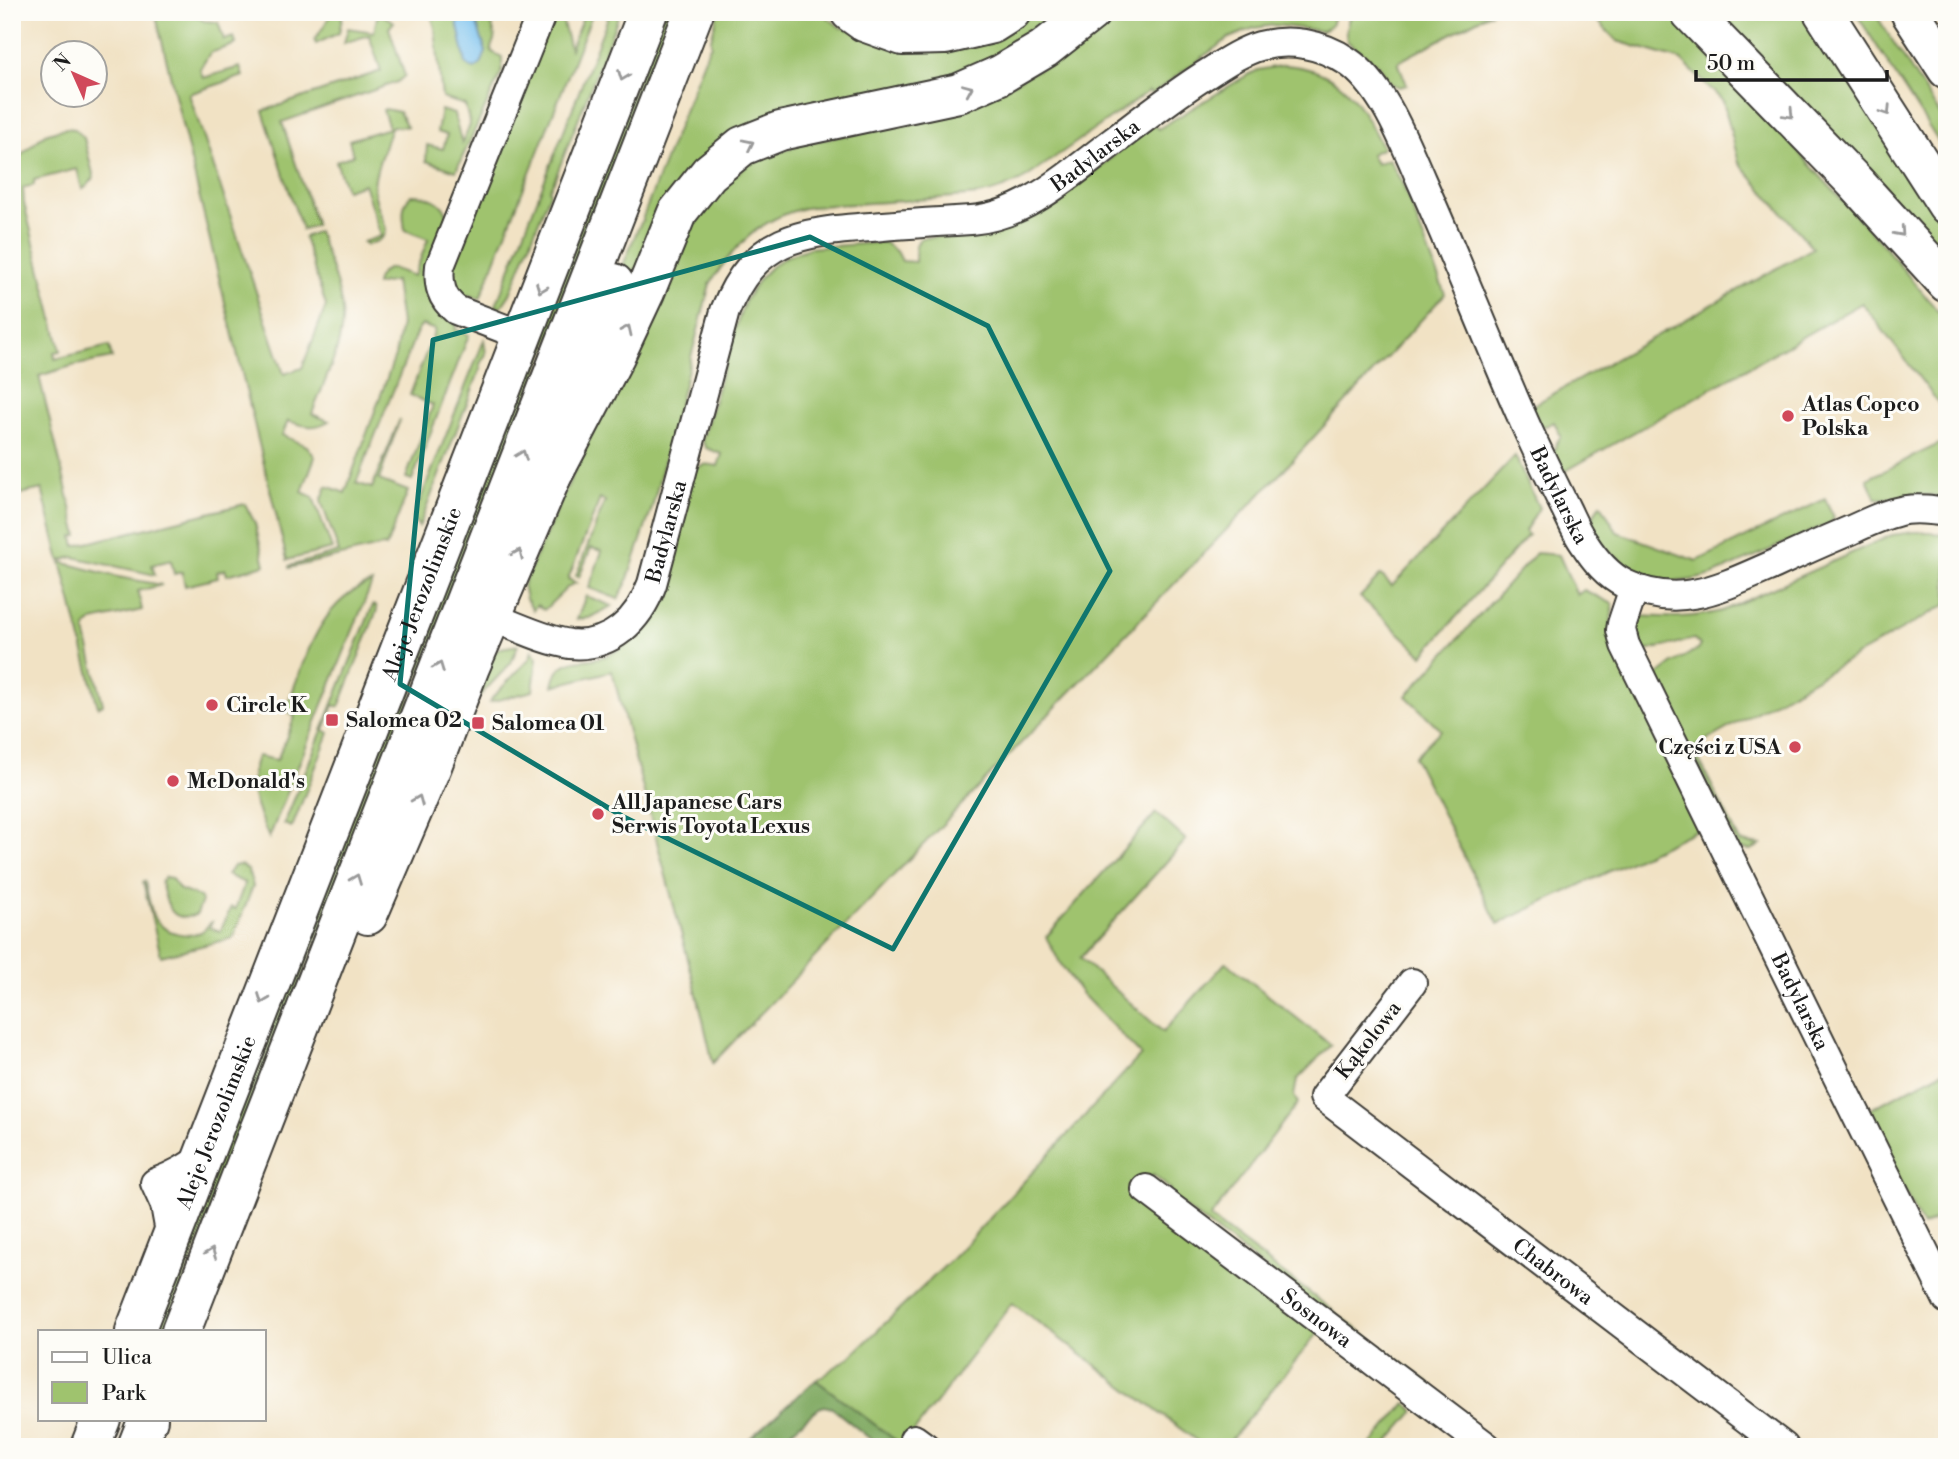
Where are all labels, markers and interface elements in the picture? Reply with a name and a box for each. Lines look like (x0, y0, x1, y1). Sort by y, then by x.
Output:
north arrow (38, 38, 108, 108)
scale bar (1696, 38, 1887, 82)
text: N (49, 49, 76, 76)
text: 50 m (1707, 51, 1755, 77)
one-way arrow (618, 69, 632, 81)
one-way arrow (961, 83, 974, 97)
one-way arrow (1878, 103, 1891, 116)
one-way arrow (1781, 106, 1794, 119)
street label: Badylarska (1045, 114, 1146, 199)
one-way arrow (742, 139, 754, 153)
one-way arrow (1892, 224, 1904, 237)
one-way arrow (535, 281, 549, 294)
one-way arrow (619, 325, 633, 337)
place label: Atlas Copco Polska (1801, 392, 1920, 442)
marker: Atlas Copco Polska (1780, 408, 1796, 424)
street label: Badylarska (1523, 442, 1594, 550)
one-way arrow (513, 450, 527, 462)
street label: Badylarska (641, 477, 693, 587)
street label: Aleje Jerozolimskie (377, 503, 468, 686)
one-way arrow (510, 549, 524, 561)
one-way arrow (431, 661, 445, 673)
place label: Circle K (226, 693, 308, 719)
marker: Circle K (204, 697, 220, 713)
place label: Salomea 02 (346, 708, 462, 734)
place label: Salomea 01 (492, 711, 604, 737)
marker: Salomea 02 (324, 712, 340, 728)
marker: Salomea 01 (470, 715, 486, 731)
place label: Części z USA (1658, 735, 1782, 761)
marker: Części z USA (1787, 739, 1803, 755)
place label: McDonald's (187, 769, 305, 795)
marker: McDonald's (165, 773, 181, 789)
place label: All Japanese Cars Serwis Toyota Lexus (611, 790, 810, 840)
one-way arrow (409, 794, 423, 806)
marker: All Japanese Cars Serwis Toyota Lexus (590, 806, 606, 822)
one-way arrow (348, 873, 362, 885)
street label: Badylarska (1764, 948, 1835, 1055)
one-way arrow (257, 993, 271, 1005)
street label: Kąkolowa (1330, 996, 1408, 1085)
street label: Aleje Jerozolimskie (171, 1032, 263, 1214)
street label: Chabrowa (1507, 1233, 1599, 1312)
one-way arrow (203, 1248, 217, 1260)
street label: Sosnowa (1275, 1284, 1357, 1354)
legend (38, 1330, 266, 1420)
text: Ulica (102, 1345, 152, 1371)
text: Park (102, 1381, 147, 1407)

